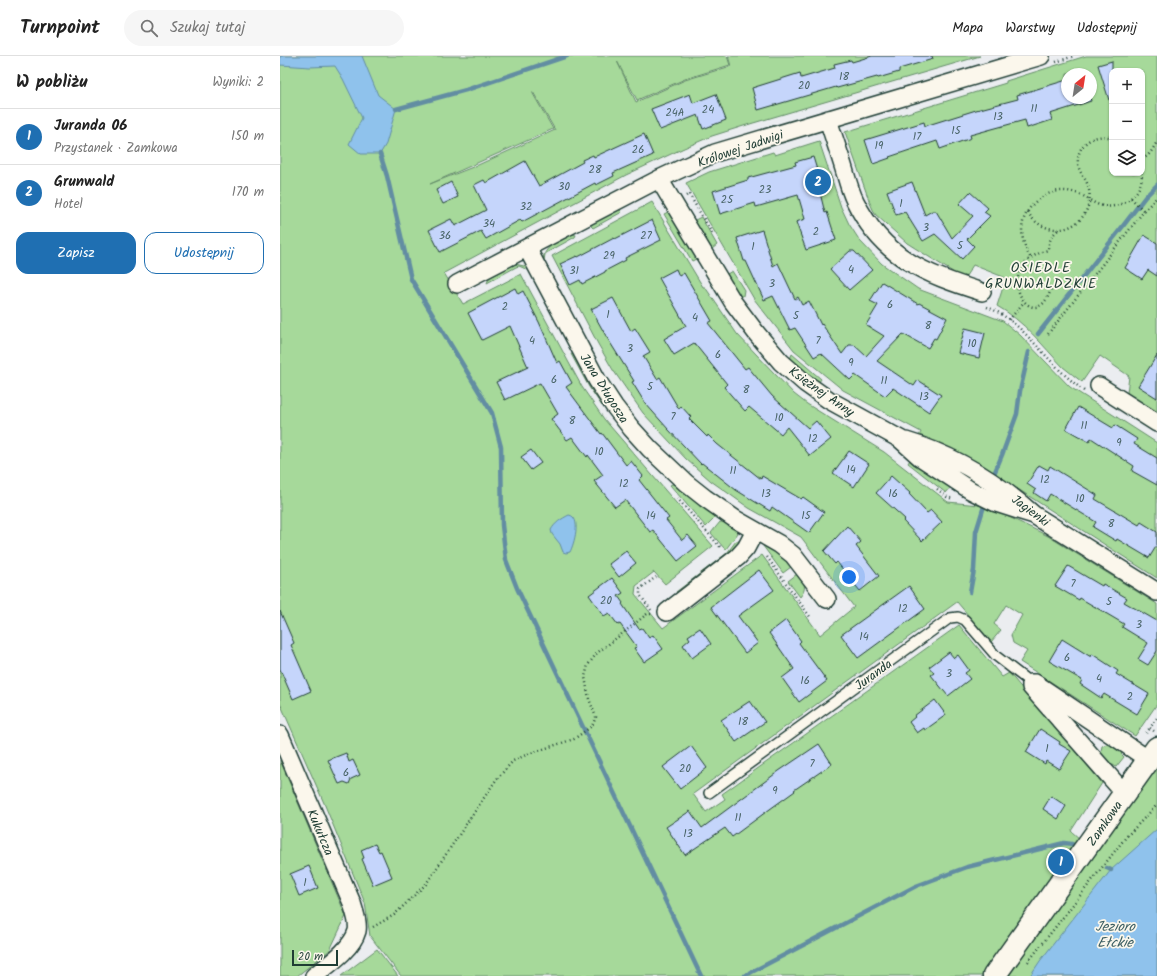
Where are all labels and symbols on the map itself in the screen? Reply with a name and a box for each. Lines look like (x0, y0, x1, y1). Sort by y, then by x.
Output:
house number: 18 (839, 68, 849, 86)
north arrow (1061, 68, 1097, 104)
house number: 20 (798, 77, 810, 95)
house number: 11 (1031, 100, 1037, 118)
house number: 24 (702, 101, 714, 119)
house number: 24A (665, 104, 685, 122)
house number: 13 (993, 108, 1003, 126)
house number: 15 (951, 122, 962, 140)
street label: Królowej Jadwigi (695, 125, 787, 174)
house number: 17 (913, 128, 922, 146)
house number: 19 (875, 137, 884, 155)
house number: 26 (632, 141, 644, 159)
house number: 28 (588, 161, 602, 179)
pin: 2 (805, 167, 831, 197)
house number: 30 (558, 178, 570, 196)
house number: 23 (759, 181, 771, 199)
house number: 25 (721, 191, 734, 209)
house number: 1 (899, 195, 903, 213)
house number: 32 (520, 198, 532, 216)
house number: 34 (483, 215, 495, 233)
house number: 3 (923, 219, 929, 237)
house number: 2 (813, 223, 819, 241)
house number: 36 (439, 227, 451, 245)
house number: 27 (640, 227, 653, 245)
house number: 5 (957, 237, 964, 255)
house number: 1 (751, 238, 755, 256)
house number: 29 (603, 247, 616, 265)
district label: OSIEDLE GRUNWALDZKIE (985, 257, 1097, 295)
house number: 4 (848, 261, 854, 279)
house number: 31 (569, 262, 579, 280)
house number: 3 (769, 275, 775, 293)
house number: 6 (887, 296, 893, 314)
house number: 2 (502, 298, 508, 316)
house number: 1 (606, 306, 610, 324)
house number: 5 (793, 307, 800, 325)
house number: 4 (692, 309, 698, 327)
house number: 8 (925, 317, 932, 335)
house number: 4 (529, 332, 535, 350)
house number: 7 (815, 332, 821, 350)
house number: 10 (968, 335, 977, 353)
house number: 3 (627, 340, 633, 358)
house number: 6 (715, 346, 721, 364)
street label: Jana Długosza (574, 350, 634, 428)
house number: 9 (848, 354, 854, 372)
street label: Księżnej Anny (784, 362, 859, 423)
house number: 6 (551, 371, 557, 389)
house number: 11 (881, 372, 887, 390)
house number: 5 (647, 378, 654, 396)
house number: 8 (743, 381, 750, 399)
house number: 13 (919, 388, 929, 406)
house number: 7 (670, 408, 676, 426)
house number: 10 (775, 409, 784, 427)
house number: 8 (569, 412, 576, 430)
house number: 11 (1081, 417, 1087, 435)
house number: 12 (808, 430, 818, 448)
house number: 9 (1116, 434, 1122, 452)
house number: 10 (595, 443, 604, 461)
house number: 14 (846, 461, 856, 479)
house number: 11 (730, 462, 736, 480)
house number: 12 (1040, 471, 1050, 489)
house number: 12 (619, 475, 629, 493)
house number: 13 (761, 485, 771, 503)
house number: 16 (888, 485, 898, 503)
street label: Jagienki (1006, 490, 1054, 533)
house number: 10 (1076, 490, 1085, 508)
house number: 14 (646, 507, 656, 525)
house number: 15 (801, 507, 812, 525)
house number: 8 (1108, 515, 1115, 533)
your location (839, 567, 859, 587)
house number: 7 (1070, 575, 1076, 593)
house number: 20 (600, 592, 612, 610)
house number: 5 (1106, 593, 1113, 611)
house number: 12 (898, 600, 908, 618)
house number: 3 (1136, 616, 1142, 634)
house number: 14 (859, 628, 869, 646)
house number: 6 (1064, 649, 1070, 667)
street label: Juranda (851, 654, 897, 696)
house number: 3 (946, 665, 952, 683)
house number: 4 (1096, 670, 1102, 688)
house number: 16 (800, 672, 810, 690)
house number: 2 (1127, 688, 1133, 706)
house number: 18 (738, 713, 748, 731)
house number: 1 (1045, 740, 1049, 758)
house number: 7 (809, 755, 815, 773)
house number: 20 (679, 760, 691, 778)
house number: 6 (343, 764, 349, 782)
house number: 9 (772, 782, 778, 800)
street label: Zamkowa (1082, 797, 1129, 851)
street label: Kukułcza (300, 806, 339, 859)
house number: 11 (735, 809, 741, 827)
house number: 13 (683, 825, 693, 843)
pin: 1 (1048, 847, 1074, 877)
house number: 1 (303, 874, 307, 892)
water label: Jezioro Ełckie (1095, 916, 1136, 954)
scale bar (292, 948, 338, 967)

